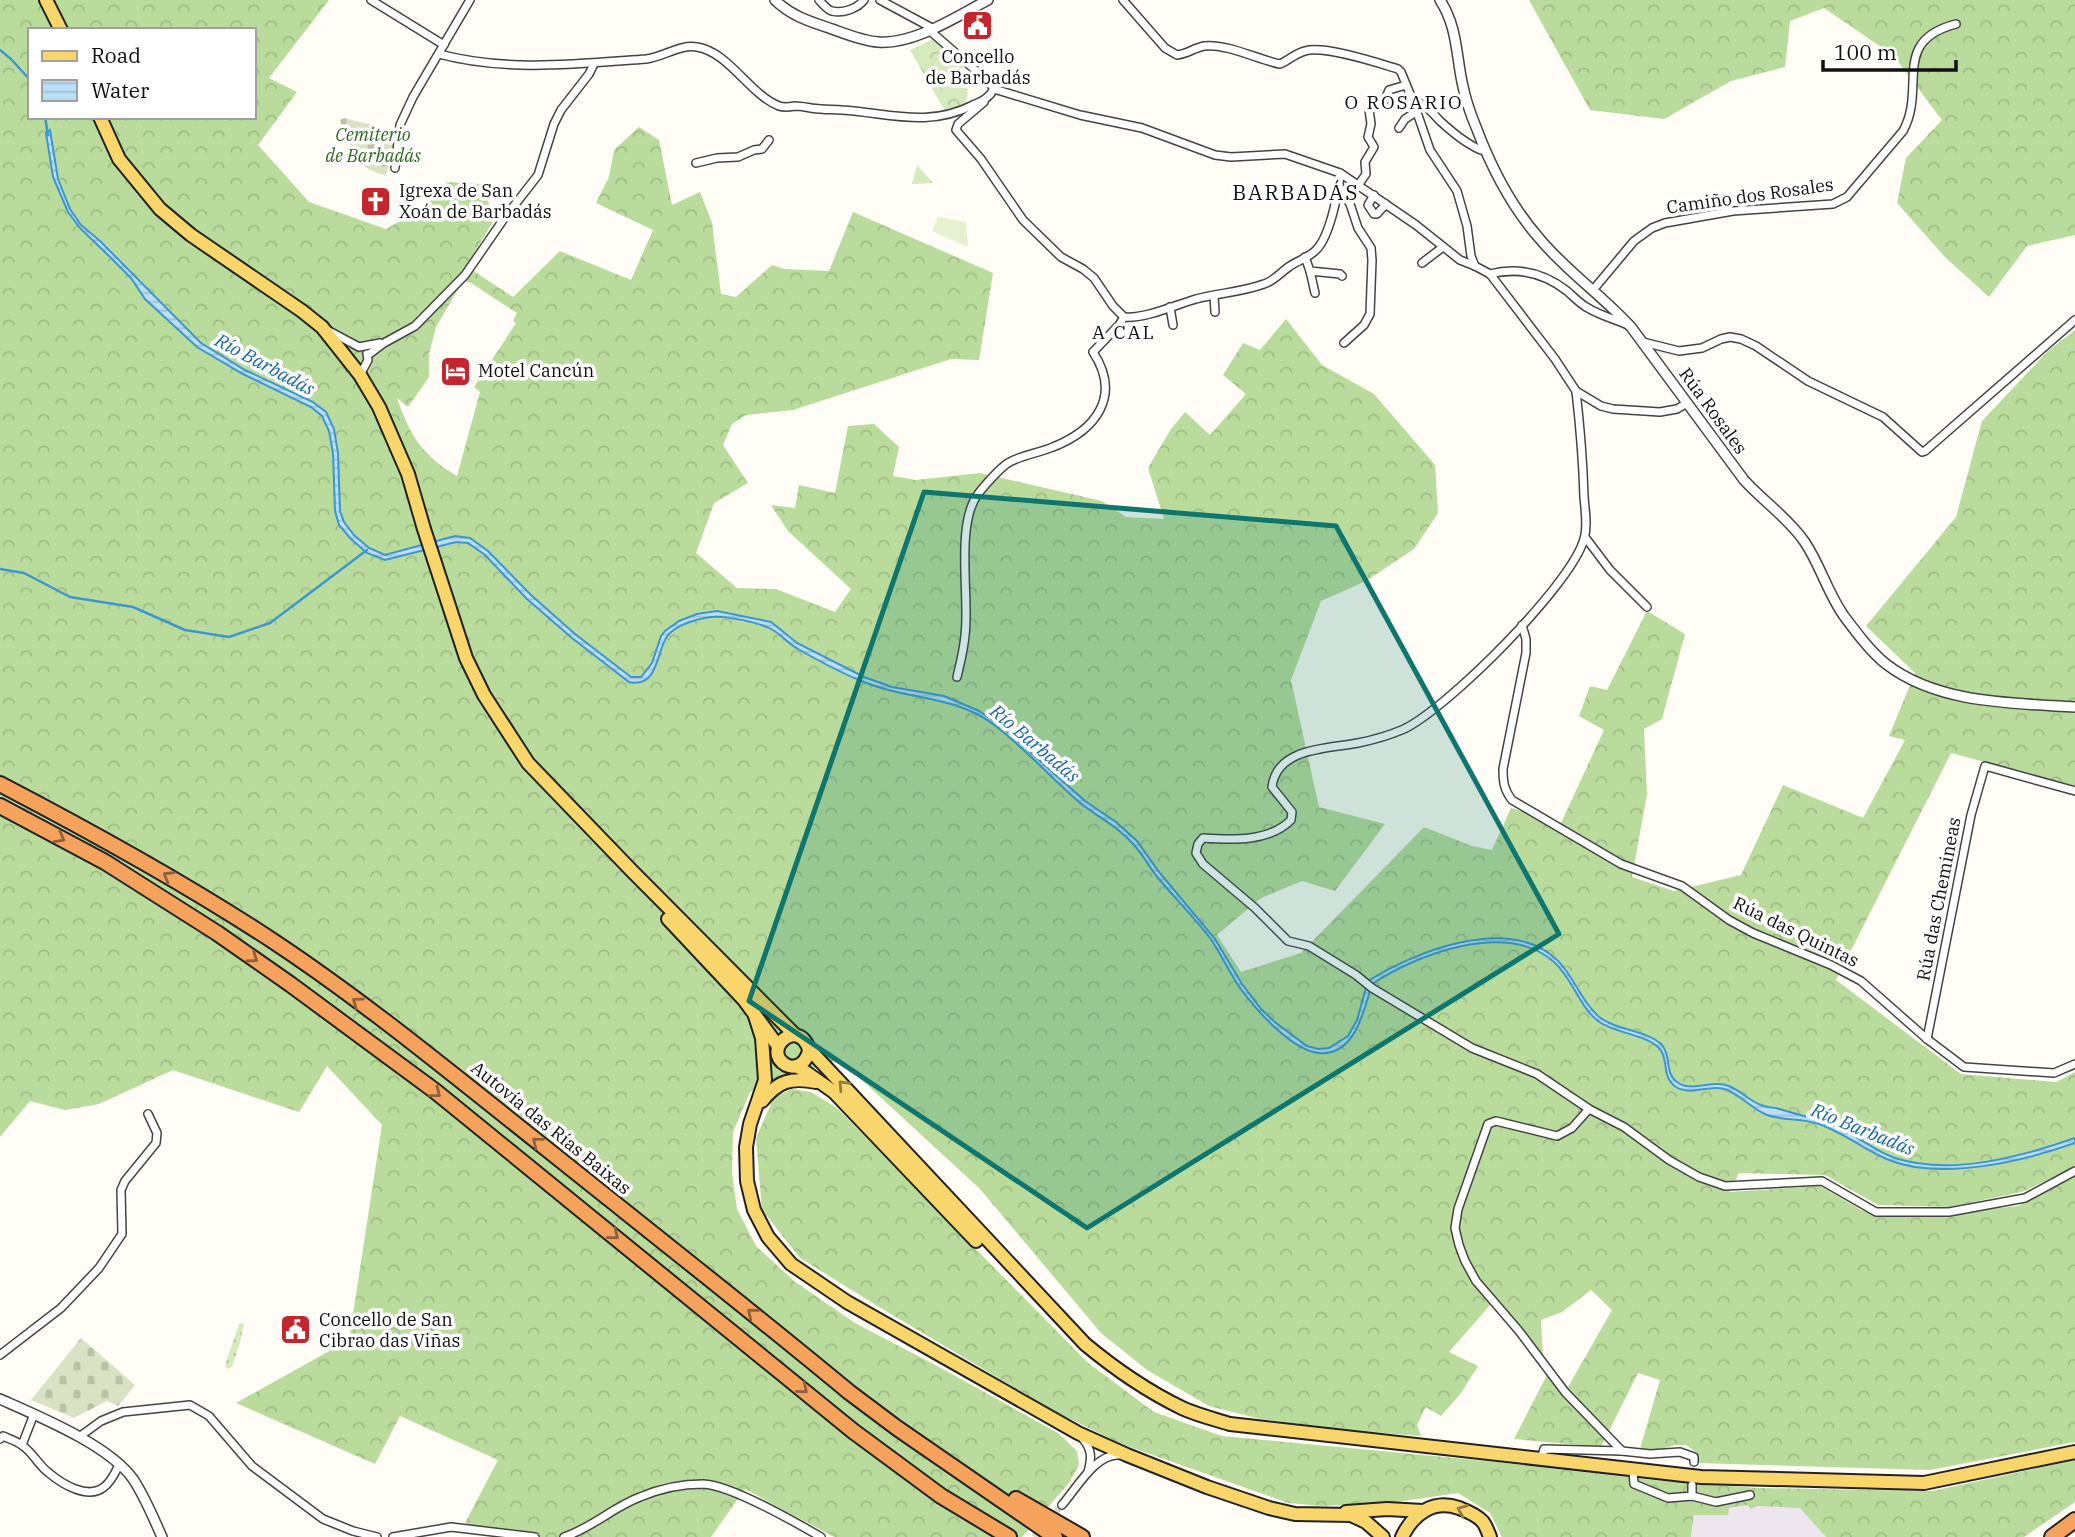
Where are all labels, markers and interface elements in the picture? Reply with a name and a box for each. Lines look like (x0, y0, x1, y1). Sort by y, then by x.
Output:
public building icon: Concello de Barbadás (961, 9, 995, 43)
legend (28, 28, 256, 119)
scale bar (1823, 28, 1956, 72)
text: 100 m (1834, 38, 1897, 66)
text: Road (91, 41, 141, 69)
place label: Concello de Barbadás (926, 45, 1030, 89)
text: Water (91, 76, 150, 104)
district label: O ROSARIO (1344, 90, 1464, 114)
park label: Cemiterio de Barbadás (325, 123, 421, 167)
street label: Camiño dos Rosales (1665, 172, 1835, 219)
district label: BARBADÁS (1232, 178, 1360, 206)
place label: Igrexa de San Xoán de Barbadás (399, 179, 552, 223)
church icon: Igrexa de San Xoán de Barbadás (359, 184, 393, 218)
district label: A CAL (1092, 320, 1156, 344)
water label: Río Barbadás (210, 327, 319, 400)
hotel icon: Motel Cancún (438, 354, 472, 388)
place label: Motel Cancún (478, 359, 594, 382)
street label: Rúa Rosales (1674, 363, 1753, 459)
water label: Río Barbadás (985, 698, 1085, 787)
street label: Rúa das Chemineas (1911, 815, 1966, 983)
one-way arrow (53, 830, 65, 843)
one-way arrow (163, 871, 176, 884)
street label: Rúa das Quintas (1730, 891, 1863, 972)
one-way arrow (245, 950, 258, 962)
one-way arrow (353, 998, 365, 1010)
street label: Autovía das Rías Baixas (467, 1056, 636, 1199)
one-way arrow (838, 1080, 851, 1093)
one-way arrow (429, 1084, 441, 1097)
water label: Río Barbadás (1807, 1097, 1918, 1161)
one-way arrow (532, 1137, 545, 1150)
one-way arrow (605, 1227, 618, 1239)
place label: Concello de San Cibrao das Viñas (319, 1308, 460, 1352)
one-way arrow (748, 1309, 760, 1322)
public building icon: Concello de San Cibrao das Viñas (279, 1313, 313, 1347)
one-way arrow (795, 1381, 808, 1393)
one-way arrow (1457, 1504, 1469, 1518)

